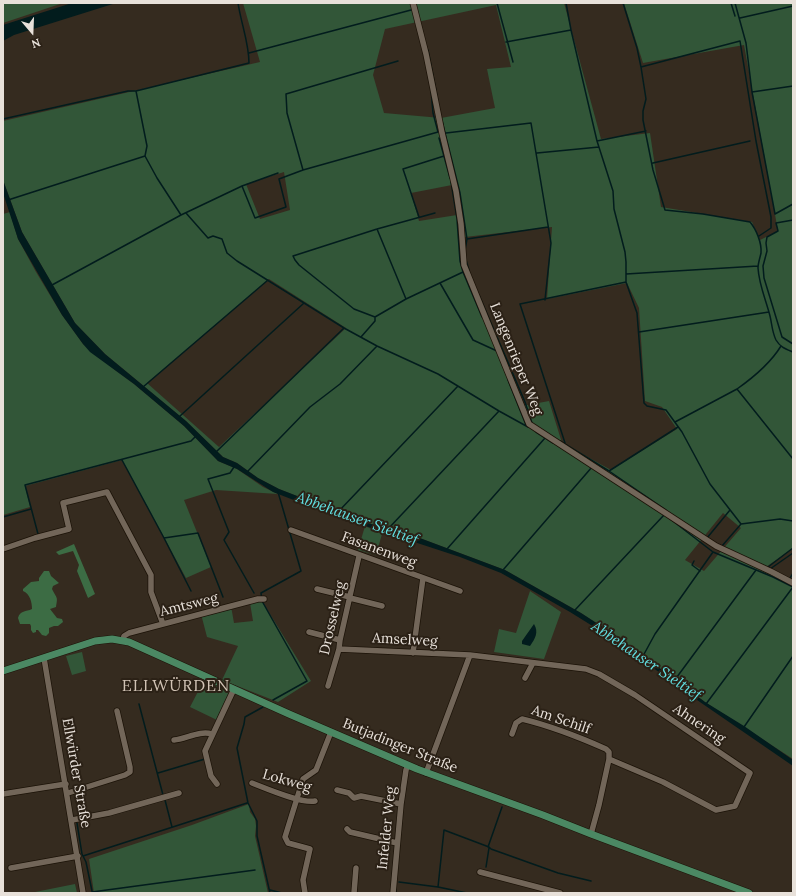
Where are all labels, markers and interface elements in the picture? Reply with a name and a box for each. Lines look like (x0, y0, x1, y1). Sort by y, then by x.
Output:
north arrow (12, 12, 52, 52)
text: N (30, 35, 42, 51)
street label: Langenrieper Weg (486, 300, 546, 418)
water label: Abbehauser Sieltief (293, 488, 421, 550)
street label: Fasanenweg (339, 529, 419, 571)
street label: Drosselweg (316, 579, 350, 657)
street label: Amtsweg (158, 590, 220, 620)
water label: Abbehauser Sieltief (588, 617, 704, 705)
street label: Amselweg (372, 630, 438, 650)
district label: ELLWÜRDEN (122, 676, 230, 696)
street label: Ahnering (670, 700, 728, 748)
street label: Am Schilf (529, 702, 593, 738)
street label: Butjadinger Straße (340, 715, 460, 777)
street label: Ellwürder Straße (58, 717, 94, 829)
street label: Lokweg (261, 766, 313, 796)
street label: Infelder Weg (374, 786, 400, 870)

